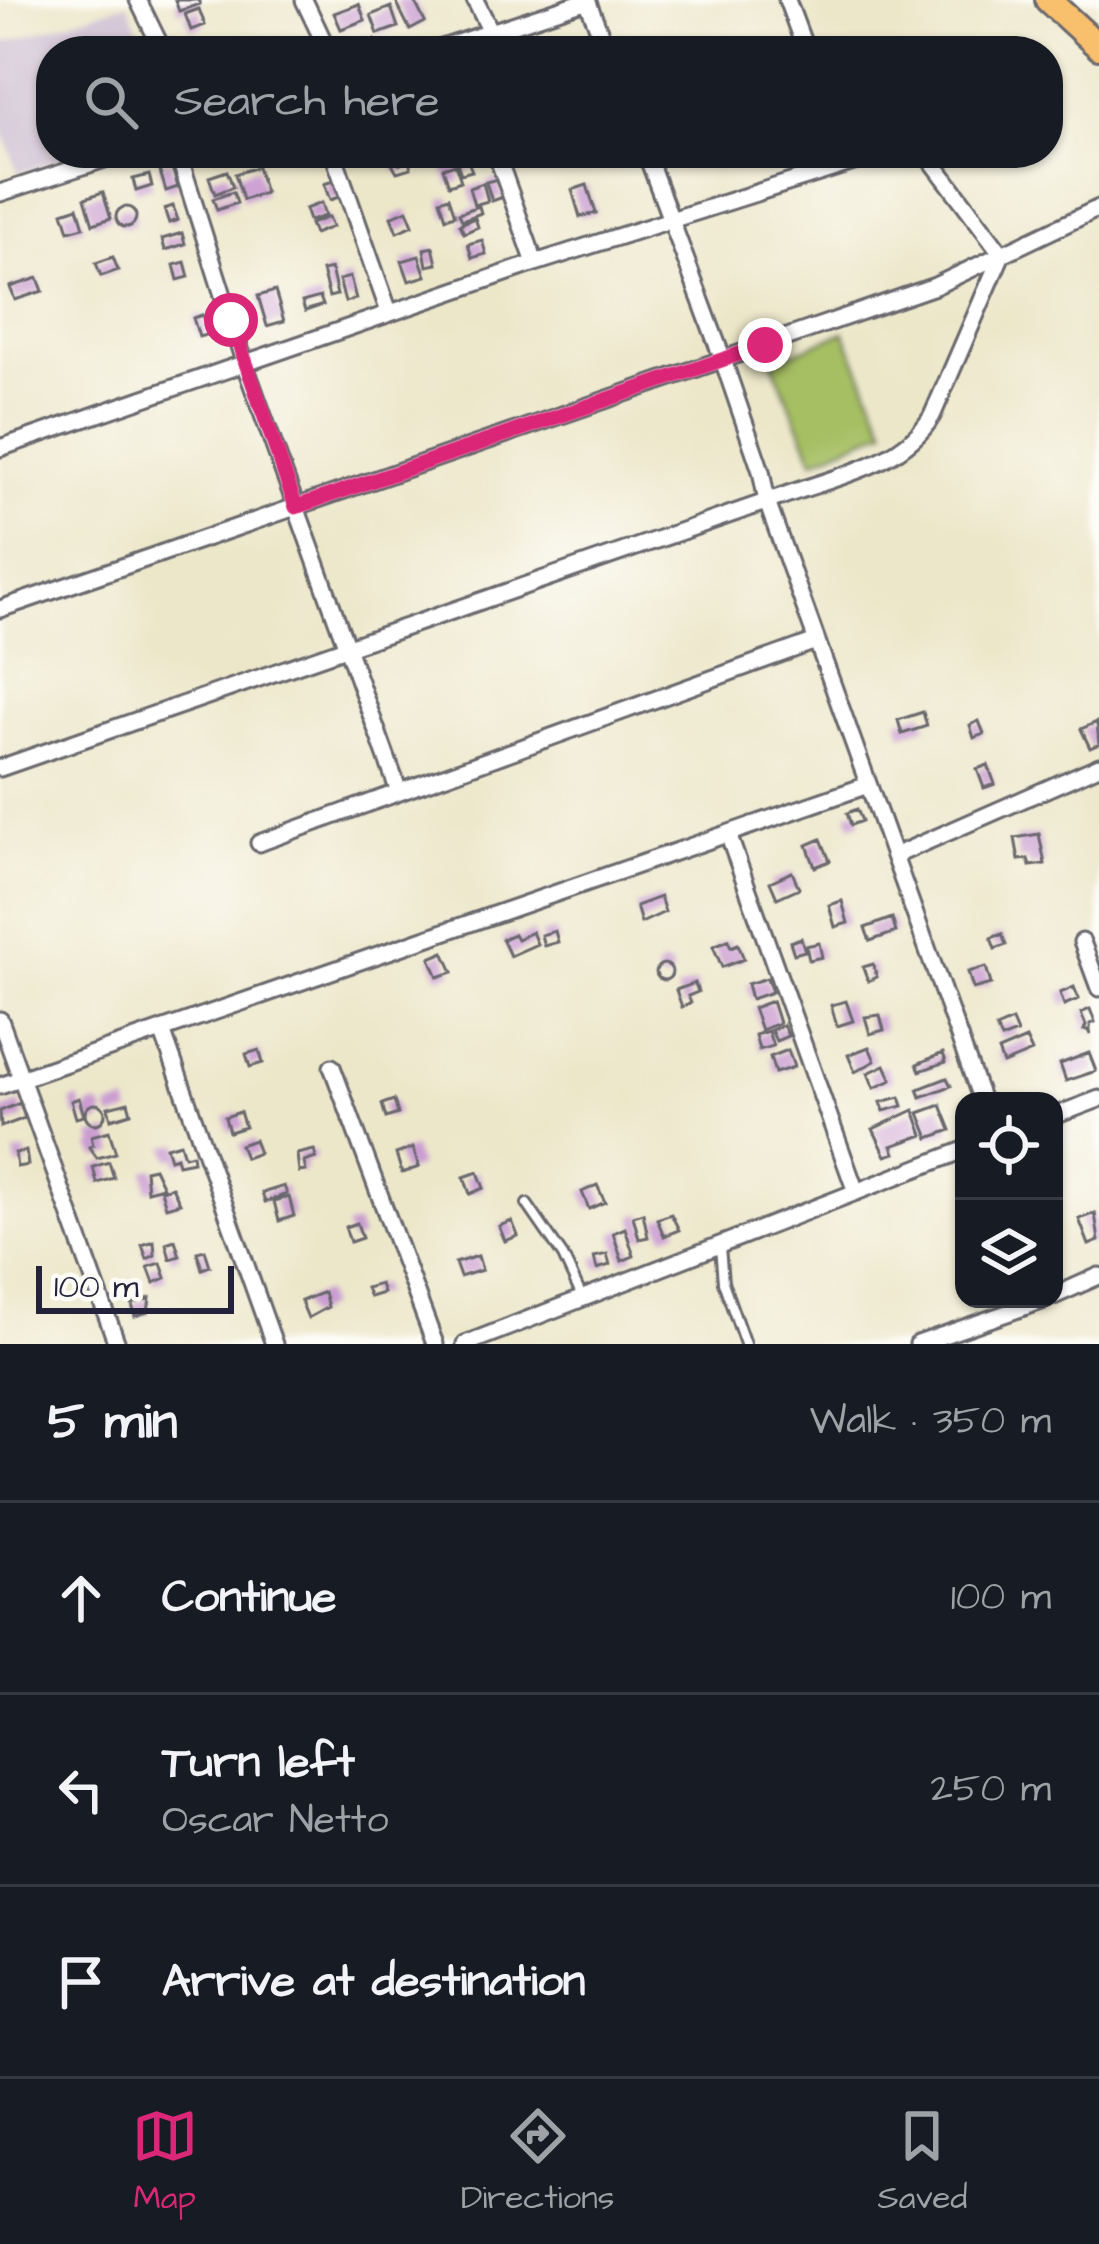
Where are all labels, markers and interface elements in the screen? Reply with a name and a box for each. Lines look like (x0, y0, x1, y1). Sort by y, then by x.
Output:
search box (36, 36, 1063, 168)
icon: search (78, 69, 144, 135)
text: Search here (174, 71, 440, 133)
route start (204, 293, 258, 347)
route end (738, 318, 792, 372)
map controls (955, 1092, 1063, 1308)
button: locate (955, 1092, 1063, 1200)
button: layers (955, 1200, 1063, 1308)
scale bar (36, 1260, 234, 1313)
text: 100 m (54, 1264, 139, 1310)
text: 5 min (48, 1387, 177, 1458)
text: Walk · 350 m (810, 1395, 1051, 1449)
icon: ahead (48, 1565, 114, 1631)
text: Continue (162, 1567, 336, 1629)
text: 100 m (951, 1571, 1051, 1625)
text: Turn left (162, 1732, 355, 1794)
icon: left (48, 1757, 114, 1823)
text: 250 m (930, 1763, 1051, 1817)
text: Oscar Netto (162, 1794, 388, 1848)
icon: arrive (48, 1949, 114, 2015)
text: Arrive at destination (162, 1951, 585, 2013)
tab: Map (132, 2103, 198, 2221)
tab: Directions (461, 2103, 614, 2221)
tab: Saved (877, 2103, 967, 2221)

